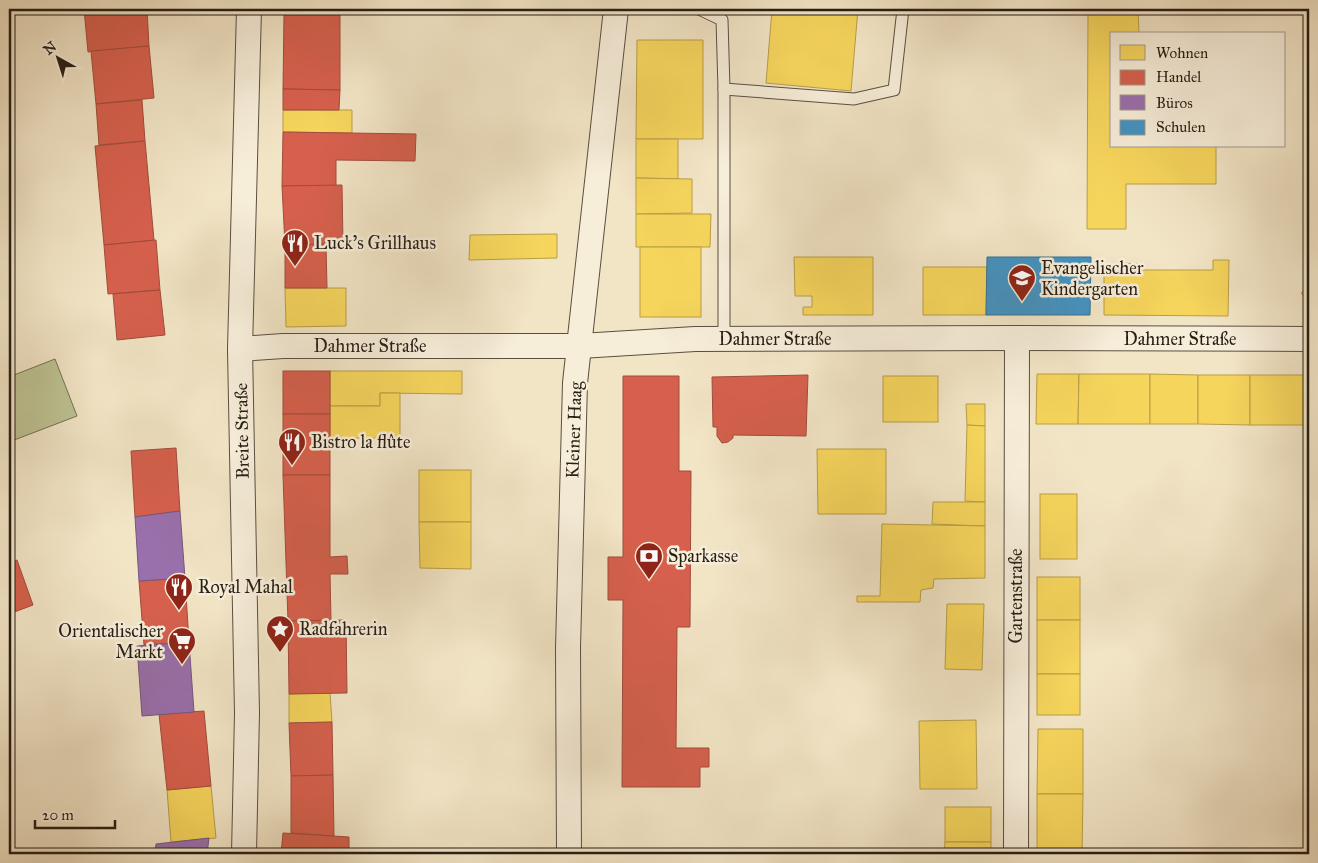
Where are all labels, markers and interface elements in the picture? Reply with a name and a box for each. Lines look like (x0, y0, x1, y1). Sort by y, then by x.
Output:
north arrow (32, 32, 82, 82)
legend (1110, 32, 1286, 148)
text: N (40, 38, 60, 59)
text: Wohnen (1156, 44, 1208, 62)
text: Handel (1156, 68, 1202, 86)
text: Büros (1156, 94, 1193, 112)
text: Schulen (1156, 118, 1206, 136)
restaurant icon: Luck's Grillhaus (280, 228, 310, 267)
place label: Luck's Grillhaus (314, 232, 436, 254)
place label: Evangelischer Kindergarten (1041, 257, 1144, 301)
school or university icon: Evangelischer Kindergarten (1007, 263, 1037, 302)
street label: Dahmer Straße (719, 328, 831, 350)
street label: Dahmer Straße (1124, 328, 1236, 350)
street label: Dahmer Straße (314, 335, 426, 357)
street label: Kleiner Haag (561, 381, 588, 479)
street label: Breite Straße (230, 383, 254, 479)
restaurant icon: Bistro la flûte (277, 427, 307, 466)
place label: Bistro la flûte (311, 431, 410, 453)
bank icon: Sparkasse (634, 541, 664, 580)
place label: Sparkasse (668, 545, 738, 567)
street label: Gartenstraße (1005, 548, 1027, 644)
restaurant icon: Royal Mahal (164, 572, 194, 611)
place label: Royal Mahal (198, 576, 293, 598)
place icon: Radfahrerin (265, 614, 295, 653)
place label: Radfahrerin (299, 618, 388, 640)
place label: Orientalischer Markt (58, 620, 164, 663)
supermarket icon: Orientalischer Markt (167, 626, 197, 665)
scale bar (35, 798, 115, 830)
text: 20 m (42, 806, 74, 824)

